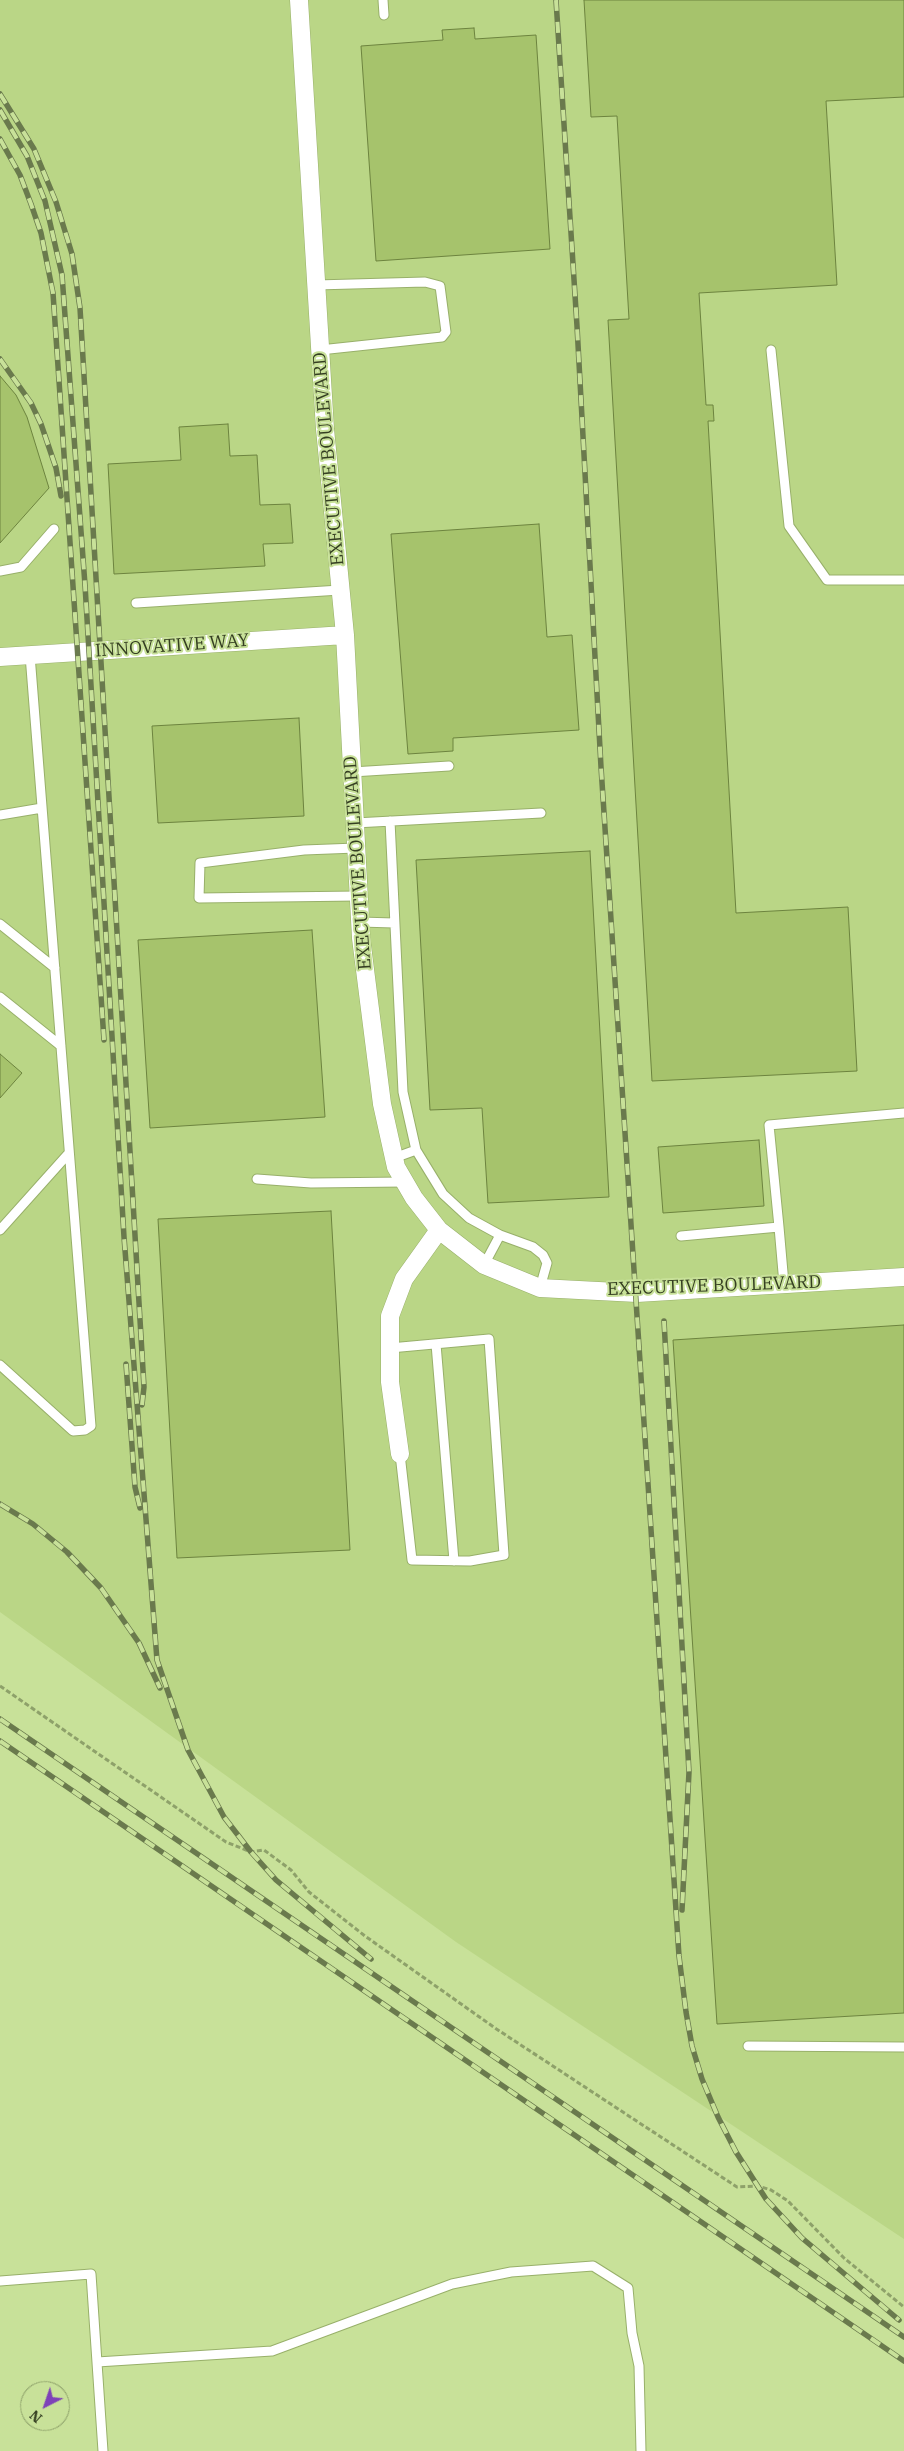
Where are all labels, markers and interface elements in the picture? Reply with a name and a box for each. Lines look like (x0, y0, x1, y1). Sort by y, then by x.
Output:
street label: EXECUTIVE BOULEVARD (309, 351, 349, 567)
street label: INNOVATIVE WAY (94, 630, 250, 662)
street label: EXECUTIVE BOULEVARD (340, 755, 376, 971)
street label: EXECUTIVE BOULEVARD (607, 1271, 821, 1301)
north arrow (20, 2381, 70, 2431)
text: N (26, 2406, 46, 2427)

